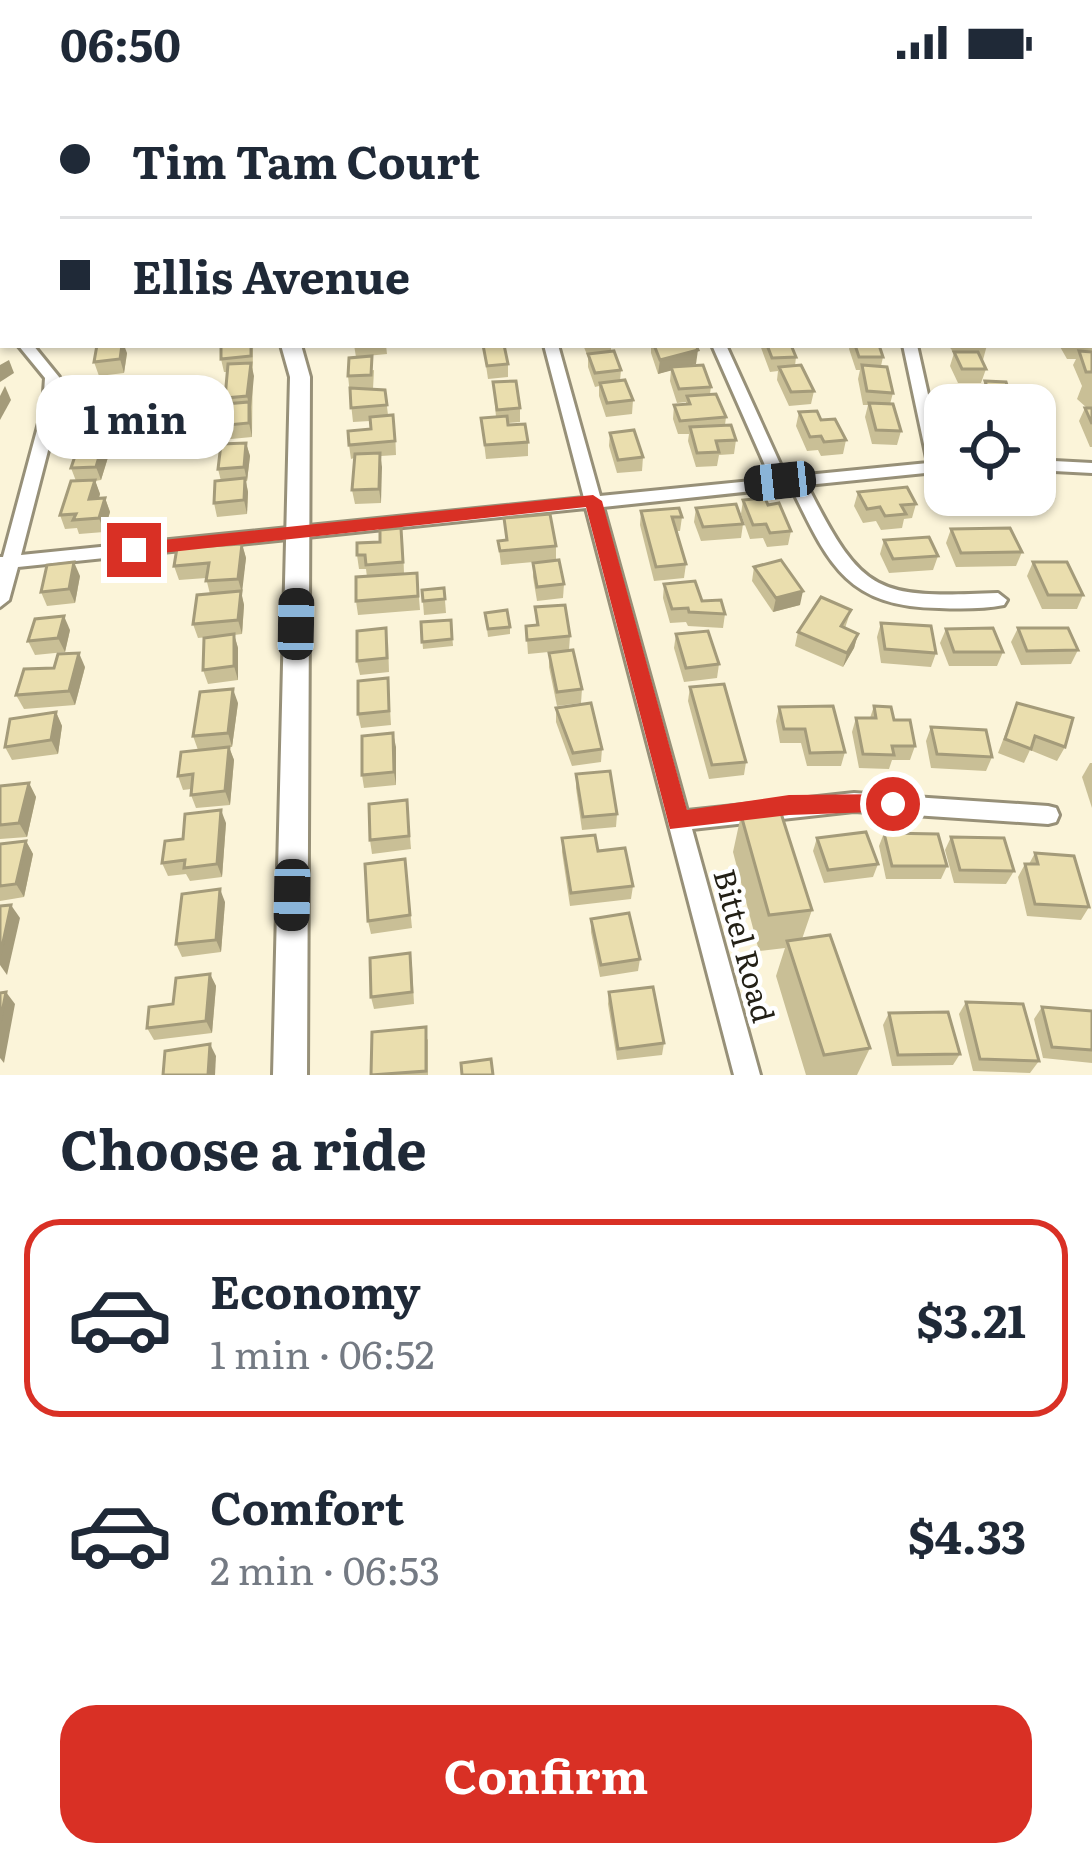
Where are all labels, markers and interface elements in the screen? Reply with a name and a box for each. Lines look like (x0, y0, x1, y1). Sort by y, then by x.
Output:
text: 06:50 (60, 9, 181, 76)
text: Tim Tam Court (132, 126, 480, 193)
text: Ellis Avenue (132, 241, 410, 308)
callout: 1 min (35, 376, 233, 460)
map controls (924, 384, 1056, 516)
button: locate (924, 384, 1056, 516)
text: 1 min (83, 388, 187, 446)
car (742, 459, 818, 503)
route end (107, 523, 161, 577)
car (277, 588, 315, 660)
route start (866, 777, 920, 831)
car (273, 859, 311, 931)
street label: Bittel Road (704, 864, 787, 1027)
text: Choose a ride (60, 1106, 427, 1187)
text: Economy (210, 1256, 421, 1323)
icon: car (66, 1264, 174, 1372)
text: $3.21 (917, 1285, 1026, 1352)
text: 1 min · 06:52 (210, 1323, 435, 1381)
text: Comfort (210, 1472, 404, 1539)
icon: car (66, 1480, 174, 1588)
text: $4.33 (908, 1501, 1026, 1568)
text: 2 min · 06:53 (210, 1539, 440, 1597)
button: Confirm (60, 1705, 1032, 1843)

